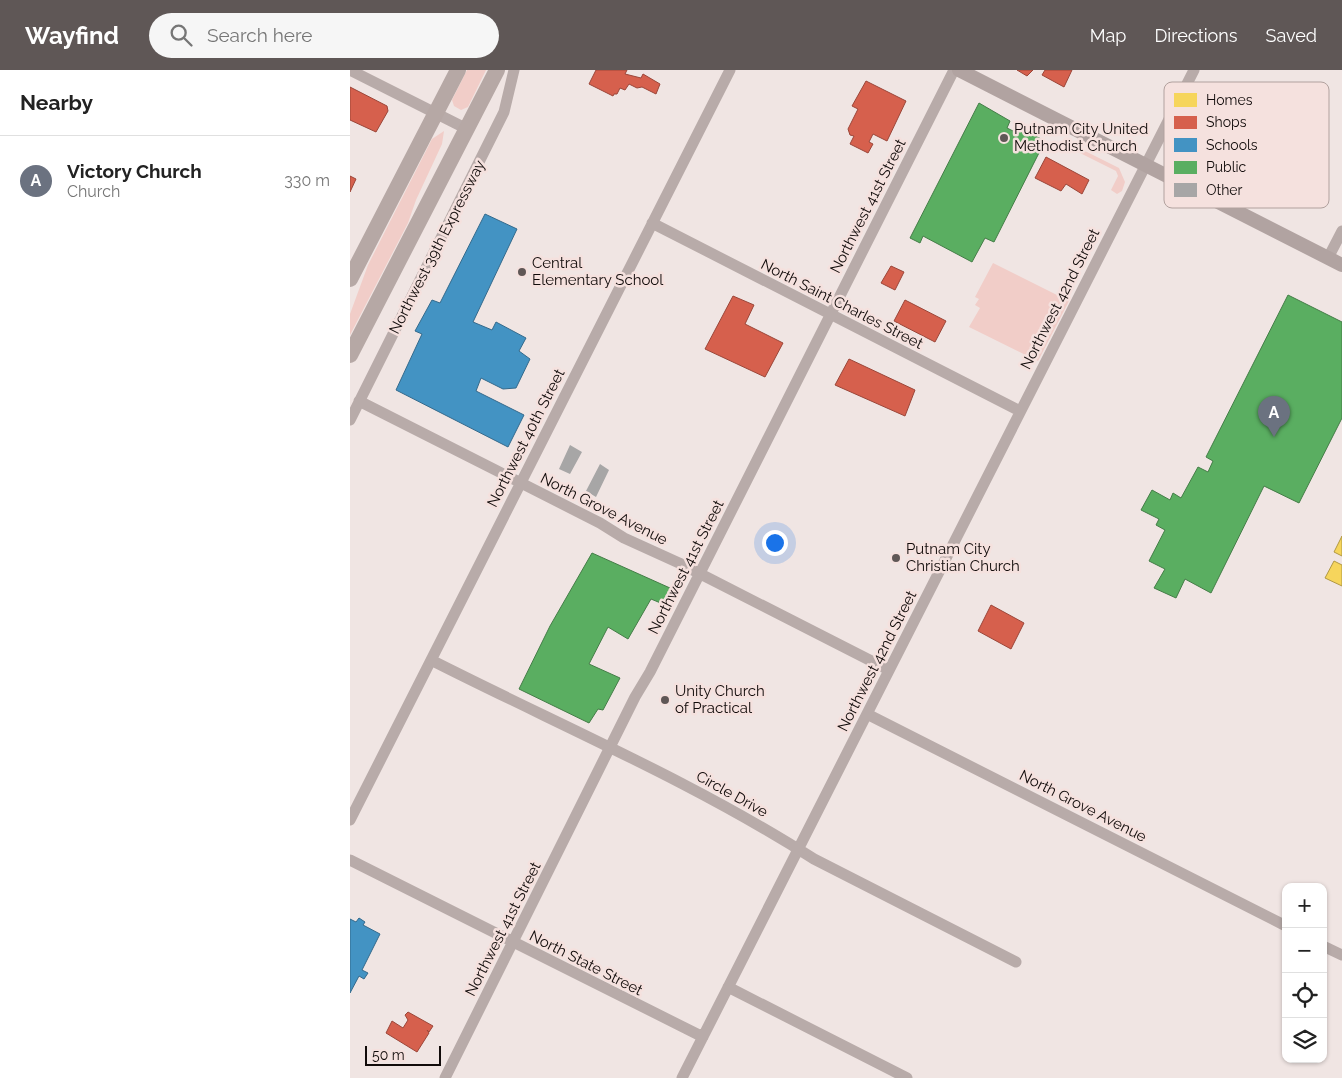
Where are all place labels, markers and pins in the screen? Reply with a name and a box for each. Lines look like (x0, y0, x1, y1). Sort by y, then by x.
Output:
place label: Putnam City United Methodist Church (1014, 120, 1148, 155)
marker: Putnam City United Methodist Church (998, 132, 1010, 144)
place label: Central Elementary School (532, 254, 664, 289)
marker: Central Elementary School (516, 266, 528, 278)
pin: A (1258, 396, 1290, 437)
place label: Putnam City Christian Church (906, 540, 1020, 575)
marker: Putnam City Christian Church (890, 552, 902, 564)
place label: Unity Church of Practical (675, 682, 765, 717)
marker: Unity Church of Practical (659, 694, 671, 706)

